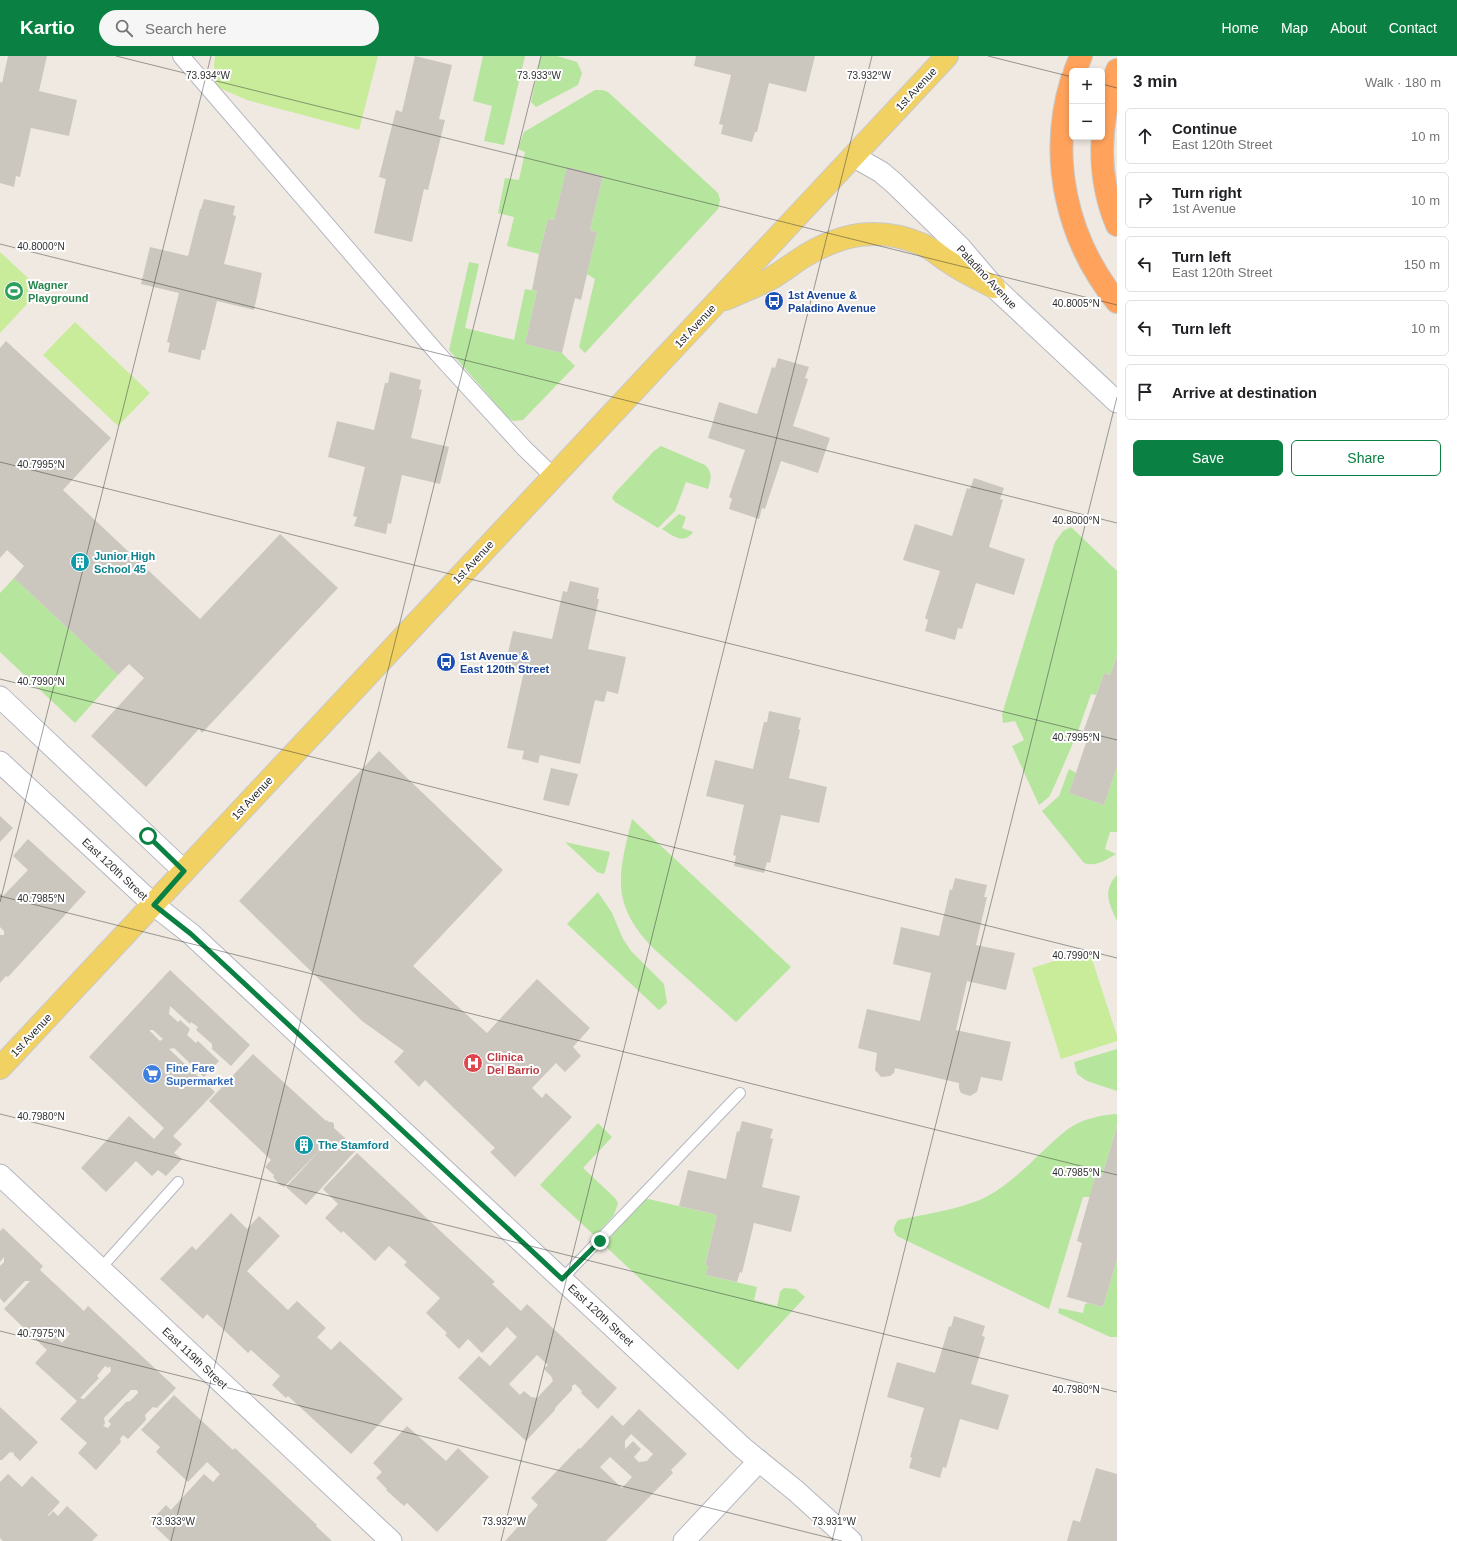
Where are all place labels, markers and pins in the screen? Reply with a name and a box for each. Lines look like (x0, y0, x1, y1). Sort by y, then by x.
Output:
place label: Wagner Playground (28, 279, 89, 304)
sports icon: Wagner Playground (3, 280, 25, 302)
place label: 1st Avenue & Paladino Avenue (788, 289, 876, 314)
bus stop icon: 1st Avenue & Paladino Avenue (763, 290, 785, 312)
place label: Junior High School 45 (94, 550, 155, 575)
building icon: Junior High School 45 (69, 551, 91, 573)
place label: 1st Avenue & East 120th Street (460, 650, 550, 675)
bus stop icon: 1st Avenue & East 120th Street (435, 651, 457, 673)
place label: Clinica Del Barrio (487, 1051, 540, 1076)
hospital icon: Clinica Del Barrio (462, 1052, 484, 1074)
place label: Fine Fare Supermarket (166, 1062, 234, 1087)
supermarket icon: Fine Fare Supermarket (141, 1063, 163, 1085)
building icon: The Stamford (293, 1134, 315, 1156)
place label: The Stamford (318, 1139, 389, 1151)

